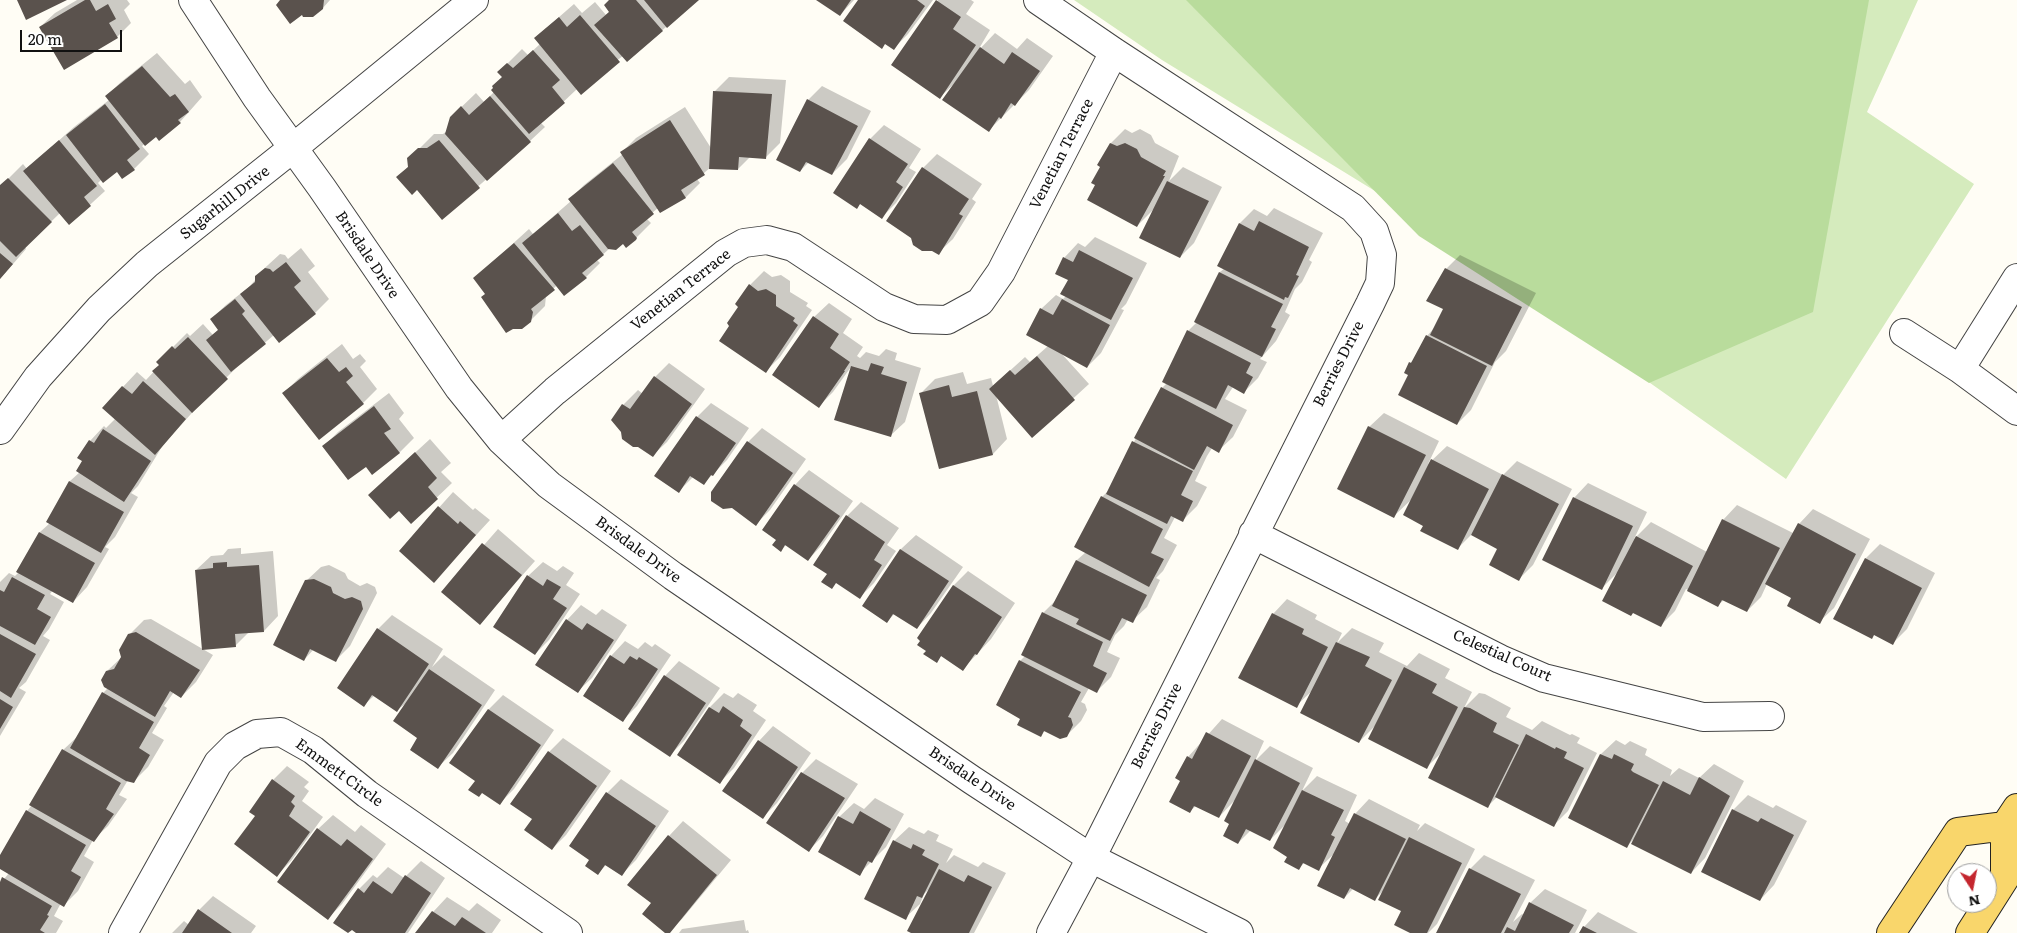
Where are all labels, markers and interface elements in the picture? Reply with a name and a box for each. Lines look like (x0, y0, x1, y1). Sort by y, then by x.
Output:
scale bar (22, 20, 125, 52)
text: 20 m (28, 27, 62, 50)
street label: Venetian Terrace (1026, 96, 1098, 212)
street label: Sugarhill Drive (177, 162, 273, 244)
street label: Brisdale Drive (331, 208, 403, 302)
street label: Venetian Terrace (628, 245, 734, 335)
street label: Berries Drive (1310, 318, 1368, 410)
street label: Brisdale Drive (592, 513, 684, 587)
street label: Celestial Court (1450, 626, 1554, 686)
street label: Berries Drive (1128, 680, 1186, 772)
street label: Emmett Circle (292, 735, 386, 811)
street label: Brisdale Drive (925, 743, 1019, 815)
north arrow (1947, 863, 1997, 913)
text: N (1967, 891, 1982, 913)

